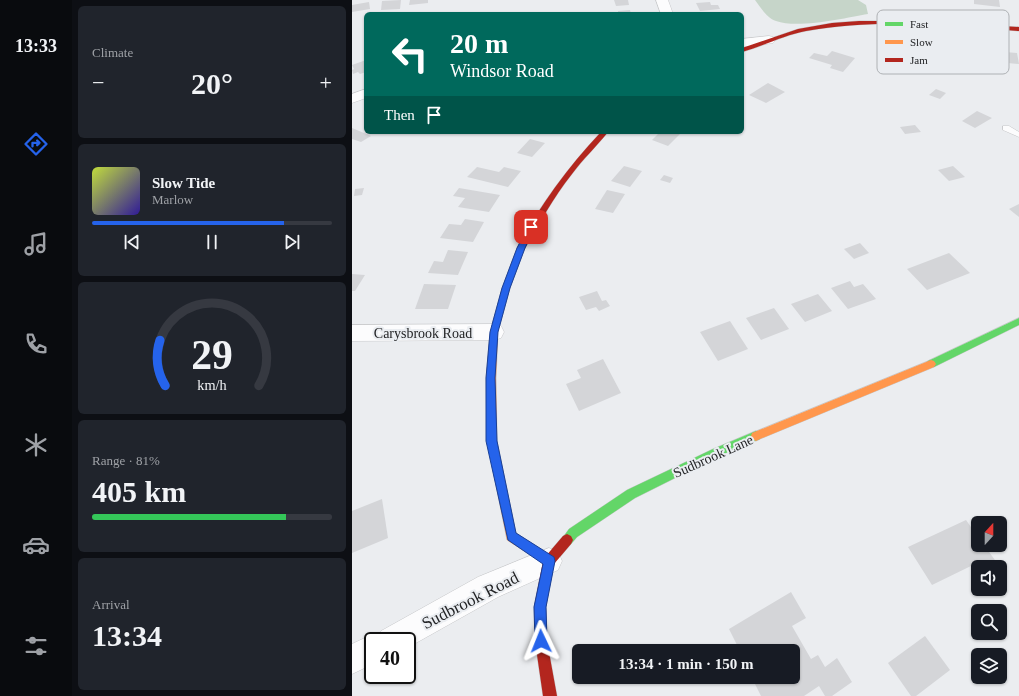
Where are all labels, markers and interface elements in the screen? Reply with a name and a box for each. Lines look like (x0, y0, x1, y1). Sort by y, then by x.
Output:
legend (877, 10, 1009, 74)
text: Fast (910, 18, 928, 30)
icon: left (384, 28, 436, 80)
text: 20 m (450, 28, 508, 59)
text: 13:33 (15, 36, 57, 56)
text: Slow (910, 36, 933, 48)
text: Climate (92, 45, 133, 60)
text: Jam (910, 54, 928, 66)
text: Windsor Road (450, 61, 554, 81)
text: 20° (191, 67, 233, 100)
text: − (92, 70, 104, 95)
text: + (320, 70, 332, 95)
icon: arrive (423, 104, 445, 126)
text: Then (384, 107, 415, 123)
icon: directions (22, 130, 50, 158)
text: Slow Tide (152, 175, 215, 191)
text: Marlow (152, 192, 193, 207)
pin (514, 210, 548, 244)
icon: arrive (520, 216, 542, 238)
icon: music (22, 230, 50, 258)
icon: previous (121, 231, 143, 253)
icon: pause (201, 231, 223, 253)
icon: next (281, 231, 303, 253)
street label: Carysbrook Road (374, 326, 472, 341)
icon: phone (22, 330, 50, 358)
text: 29 (191, 332, 233, 378)
text: km/h (197, 377, 227, 393)
icon: climate (22, 431, 50, 459)
street label: Sudbrook Lane (671, 432, 756, 481)
text: Range · 81% (92, 453, 160, 468)
text: 405 km (92, 475, 186, 508)
north arrow (971, 516, 1007, 552)
map controls (971, 516, 1007, 684)
icon: car (22, 531, 50, 559)
button: sound (971, 560, 1007, 596)
street label: Sudbrook Road (419, 568, 522, 633)
text: Arrival (92, 597, 130, 612)
button: search (971, 604, 1007, 640)
text: 13:34 (92, 619, 162, 652)
position arrow (520, 620, 562, 662)
icon: filters (22, 632, 50, 660)
speed limit sign: 40 (364, 632, 416, 684)
button: layers (971, 648, 1007, 684)
text: 13:34 · 1 min · 150 m (619, 656, 754, 672)

